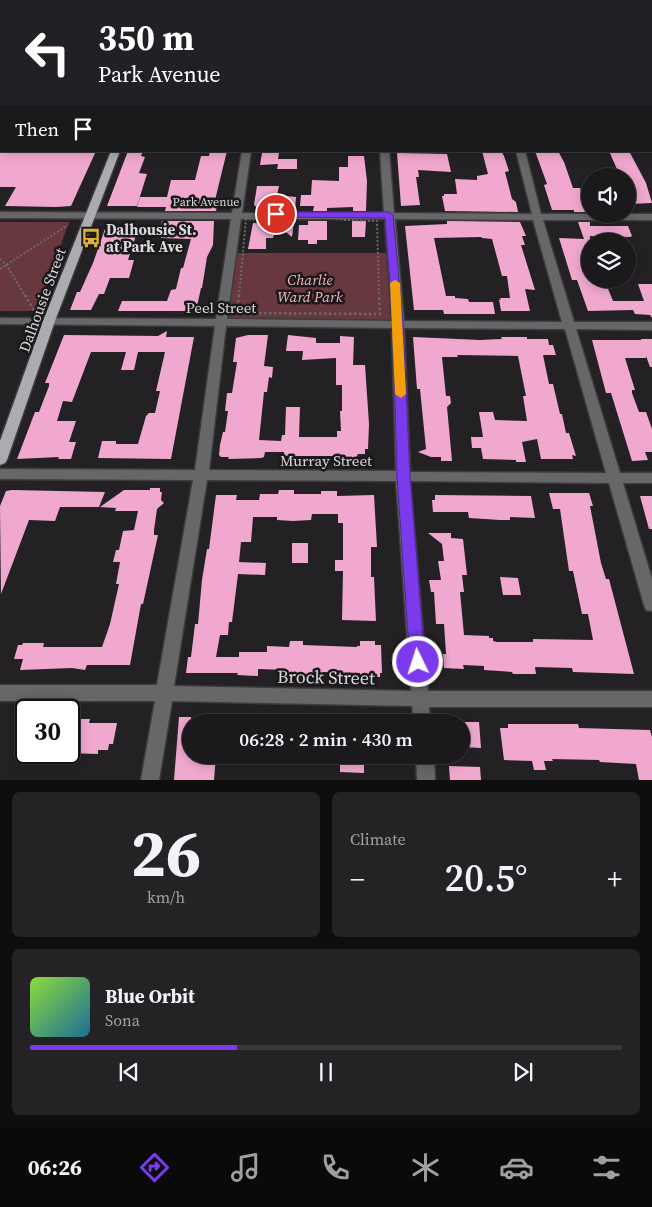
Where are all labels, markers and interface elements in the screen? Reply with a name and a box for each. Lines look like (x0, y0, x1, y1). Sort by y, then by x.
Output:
text: 350 m (98, 14, 194, 62)
icon: left (15, 20, 80, 85)
text: Park Avenue (98, 59, 221, 89)
icon: arrive (69, 115, 97, 143)
text: Then (15, 116, 59, 142)
map controls (581, 168, 636, 288)
button: sound (581, 168, 636, 223)
pin (255, 193, 297, 235)
street label: Park Avenue (173, 194, 239, 210)
icon: arrive (262, 200, 290, 228)
place label: Dalhousie St. at Park Ave (106, 219, 196, 257)
bus stop icon: Dalhousie St. at Park Ave (80, 227, 102, 249)
button: layers (581, 233, 636, 288)
street label: Dalhousie Street (13, 245, 71, 355)
park label: Charlie Ward Park (277, 269, 344, 307)
street label: Peel Street (186, 297, 256, 318)
street label: Murray Street (280, 450, 372, 471)
position arrow (391, 635, 443, 687)
street label: Brock Street (277, 664, 375, 690)
speed limit sign: 30 (15, 699, 80, 764)
text: 06:28 · 2 min · 430 m (239, 726, 413, 752)
text: 26 (131, 809, 201, 898)
text: Climate (350, 828, 406, 850)
text: 20.5° (444, 852, 528, 904)
text: − (350, 860, 365, 898)
text: + (607, 860, 622, 898)
text: km/h (147, 886, 185, 908)
text: Blue Orbit (105, 983, 195, 1009)
text: Sona (105, 1009, 140, 1031)
icon: previous (115, 1058, 143, 1086)
icon: pause (312, 1058, 340, 1086)
icon: next (509, 1058, 537, 1086)
icon: directions (137, 1150, 172, 1185)
icon: music (228, 1150, 263, 1185)
icon: phone (318, 1150, 353, 1185)
icon: climate (408, 1150, 443, 1185)
icon: car (499, 1150, 534, 1185)
icon: filters (589, 1150, 624, 1185)
text: 06:26 (28, 1152, 82, 1182)

